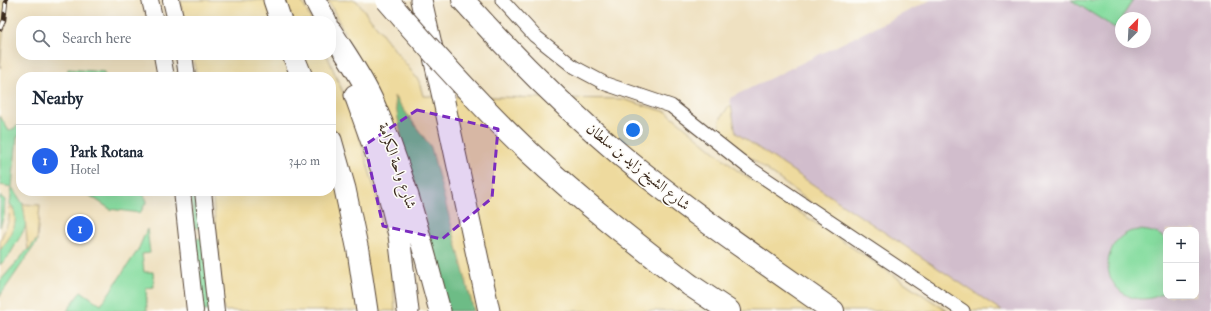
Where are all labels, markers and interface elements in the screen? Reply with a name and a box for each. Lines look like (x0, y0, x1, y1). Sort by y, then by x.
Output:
north arrow (1115, 12, 1151, 48)
search box (16, 16, 336, 60)
icon: search (30, 27, 52, 49)
text: Search here (62, 29, 131, 48)
text: Nearby (32, 88, 83, 109)
street label: شارع الشيخ زايد بن سلطان (580, 119, 694, 218)
street label: شارع واحة الكرامة (371, 120, 421, 212)
your location (623, 120, 643, 140)
text: Park Rotana (70, 143, 143, 162)
text: 1 (43, 153, 47, 169)
text: 340 m (289, 153, 320, 169)
text: Hotel (70, 162, 100, 178)
pin: 1 (67, 214, 93, 244)
map controls (1163, 227, 1199, 299)
button: + (1163, 227, 1199, 263)
button: − (1163, 263, 1199, 299)

